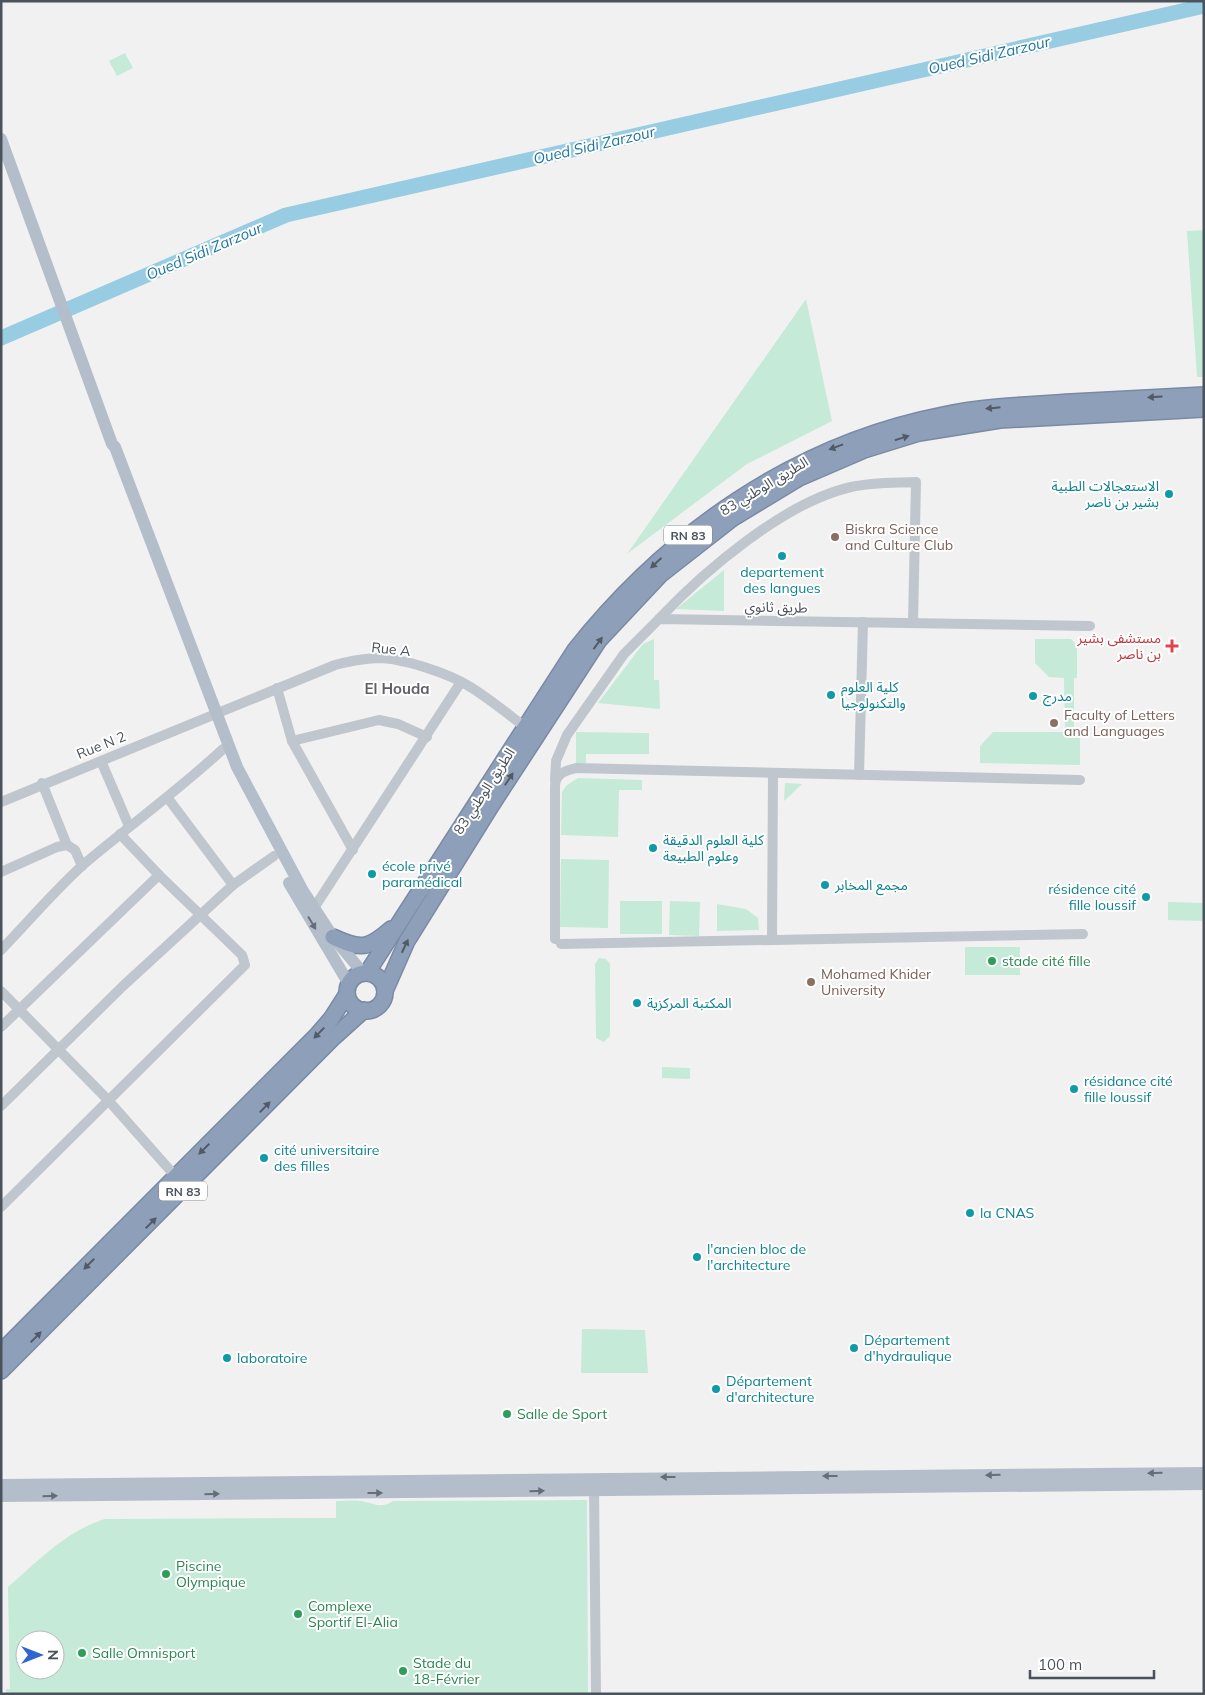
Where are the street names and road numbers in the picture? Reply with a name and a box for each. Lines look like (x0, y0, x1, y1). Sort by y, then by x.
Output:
street label: الطريق الوطني 83 (717, 453, 813, 521)
road number: RN 83 (664, 526, 712, 544)
street label: طريق ثانوي (744, 597, 808, 619)
street label: Rue A (371, 638, 412, 660)
street label: Rue N 2 (74, 727, 128, 763)
street label: الطريق الوطني 83 (449, 744, 521, 839)
road number: RN 83 (159, 1182, 207, 1200)

